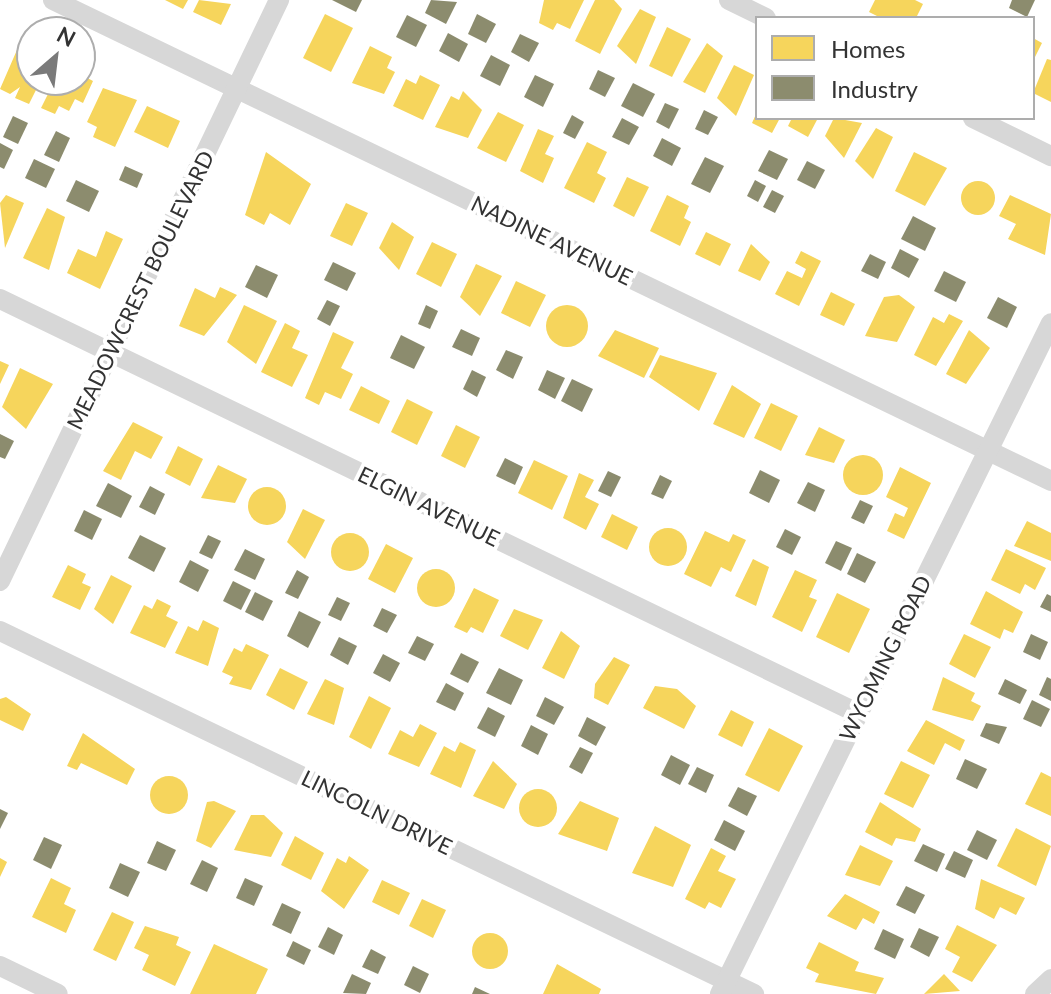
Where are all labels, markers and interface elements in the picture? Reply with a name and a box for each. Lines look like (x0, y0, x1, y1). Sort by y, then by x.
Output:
north arrow (16, 16, 96, 96)
legend (755, 16, 1035, 120)
text: N (53, 20, 80, 52)
text: Homes (831, 34, 905, 63)
text: Industry (831, 74, 918, 103)
street label: MEADOWCREST BOULEVARD (61, 146, 219, 434)
street label: NADINE AVENUE (467, 189, 637, 291)
street label: ELGIN AVENUE (354, 460, 504, 552)
street label: WYOMING ROAD (834, 571, 936, 745)
street label: LINCOLN DRIVE (297, 764, 457, 860)

